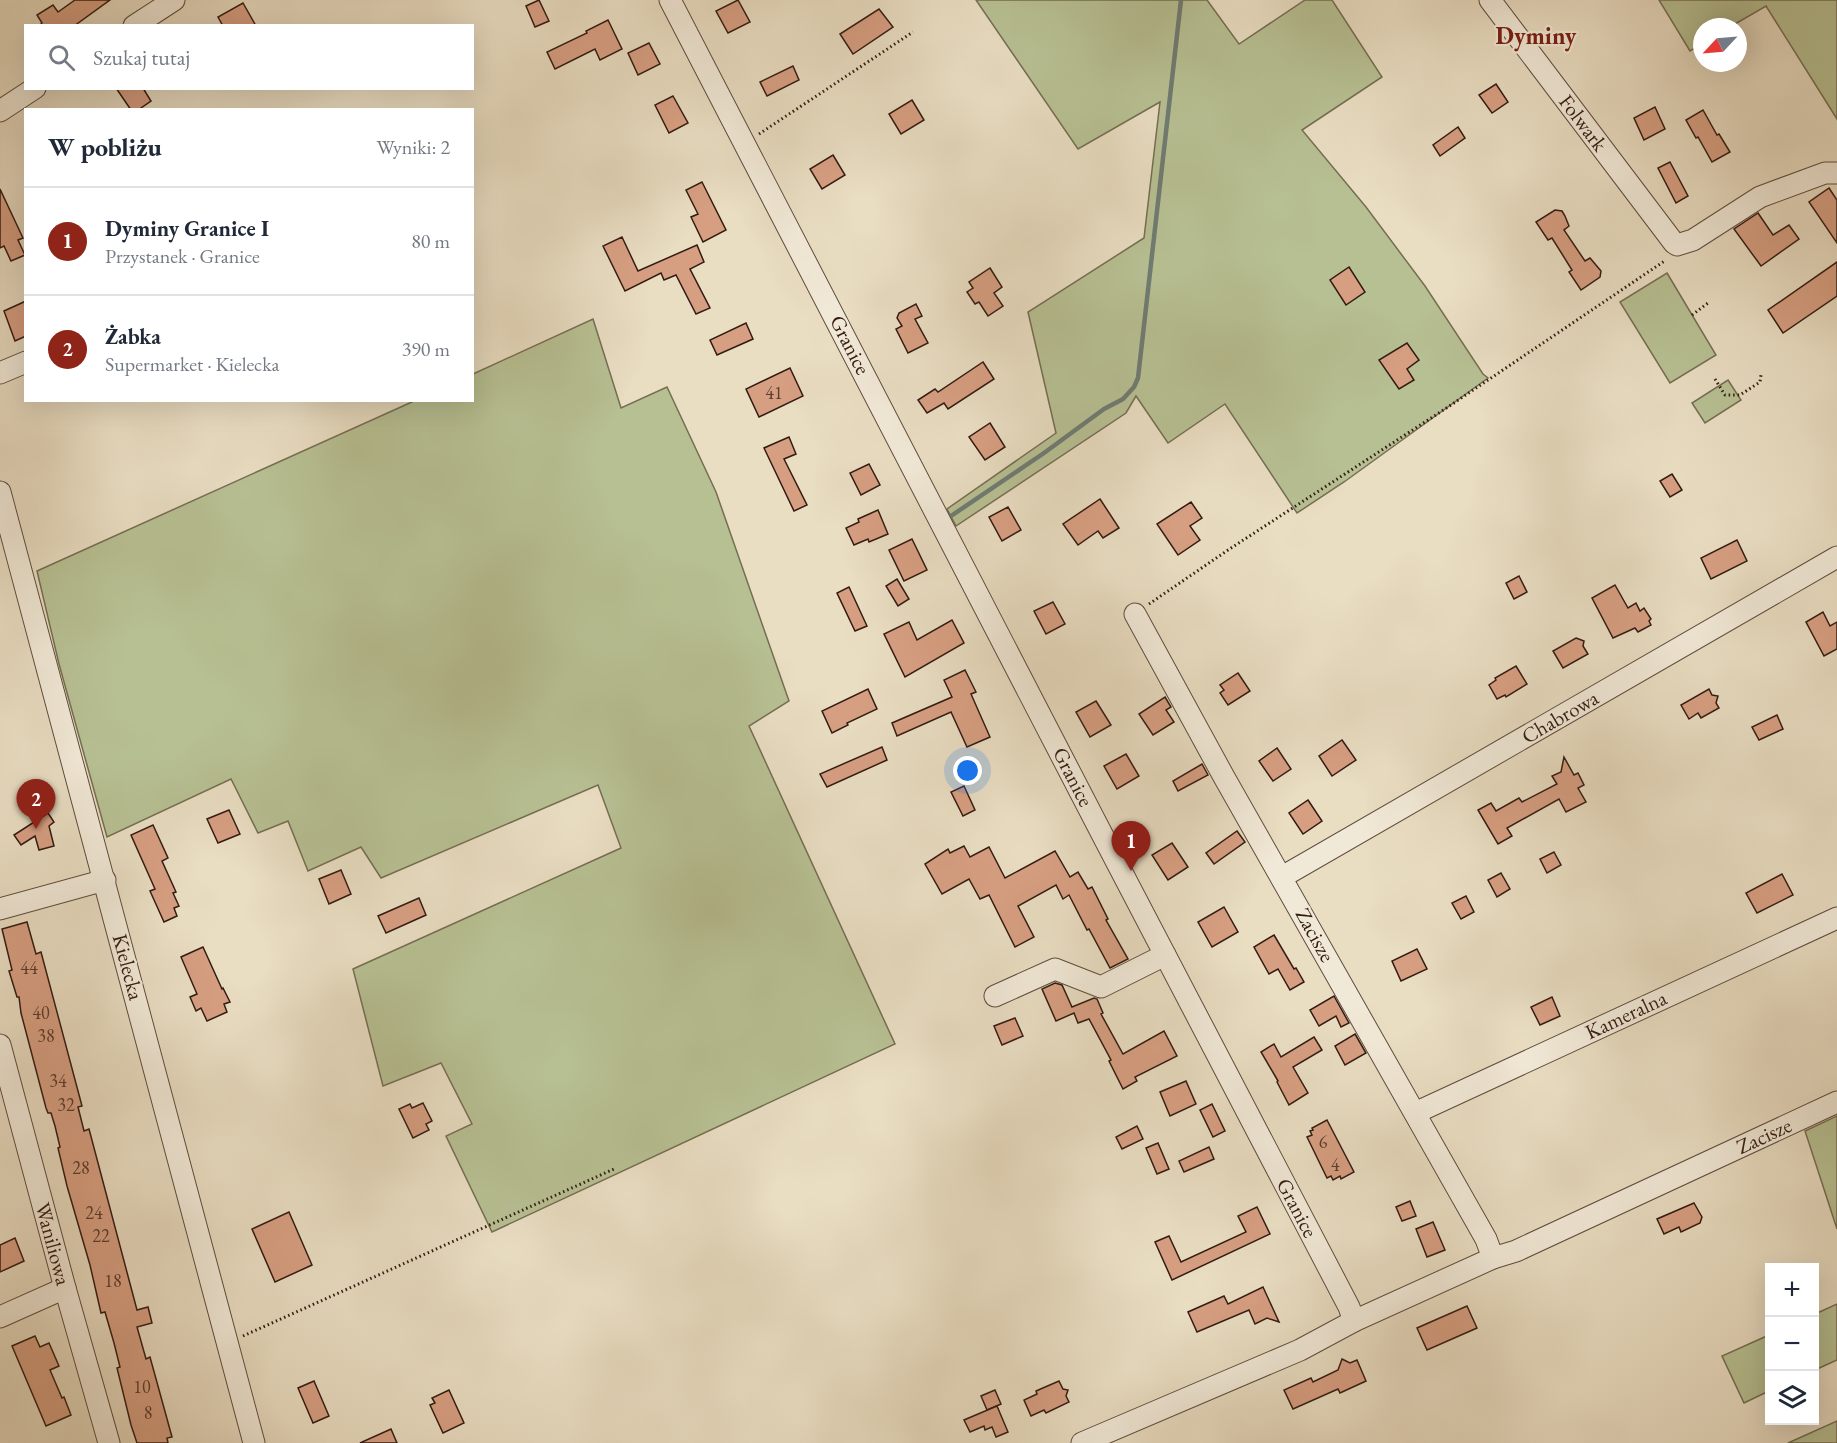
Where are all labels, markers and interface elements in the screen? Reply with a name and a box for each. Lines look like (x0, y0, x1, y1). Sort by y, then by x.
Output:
north arrow (1693, 18, 1747, 72)
district label: Dyminy (1496, 20, 1577, 52)
search box (24, 24, 474, 90)
icon: search (45, 41, 78, 74)
text: Szukaj tutaj (93, 43, 190, 72)
street label: Folwark (1553, 89, 1614, 158)
text: W pobliżu (48, 130, 162, 164)
text: Wyniki: 2 (377, 134, 450, 160)
text: Dyminy Granice I (105, 214, 269, 243)
text: 1 (62, 228, 73, 254)
text: 80 m (411, 228, 450, 254)
text: Przystanek · Granice (105, 243, 260, 269)
street label: Granice (824, 310, 877, 379)
text: Żabka (105, 322, 161, 351)
text: 2 (62, 336, 73, 362)
text: 390 m (402, 336, 450, 362)
text: Supermarket · Kielecka (105, 351, 280, 377)
house number: 41 (765, 381, 783, 404)
street label: Chabrowa (1516, 683, 1604, 749)
street label: Granice (1047, 742, 1100, 811)
your location (953, 756, 982, 785)
pin: 2 (16, 780, 56, 829)
pin: 1 (1112, 822, 1150, 871)
street label: Zacisze (1290, 903, 1341, 967)
street label: Kielecka (107, 931, 150, 1004)
house number: 44 (20, 956, 38, 979)
street label: Kameralna (1581, 984, 1672, 1045)
house number: 40 (32, 1001, 50, 1024)
house number: 38 (37, 1024, 55, 1047)
house number: 34 (49, 1069, 67, 1092)
house number: 32 (57, 1093, 75, 1116)
street label: Zacisze (1732, 1111, 1796, 1160)
house number: 6 (1319, 1130, 1328, 1153)
house number: 4 (1331, 1153, 1340, 1176)
house number: 28 (72, 1156, 90, 1179)
street label: Granice (1271, 1173, 1324, 1242)
street label: Waniliowa (30, 1200, 78, 1289)
house number: 24 (85, 1201, 103, 1224)
house number: 22 (92, 1224, 110, 1247)
map controls (1765, 1263, 1819, 1425)
button: + (1765, 1263, 1819, 1317)
house number: 18 (104, 1269, 122, 1292)
button: − (1765, 1317, 1819, 1371)
button: layers (1765, 1371, 1819, 1425)
house number: 10 (133, 1375, 151, 1398)
house number: 8 (144, 1401, 152, 1424)

